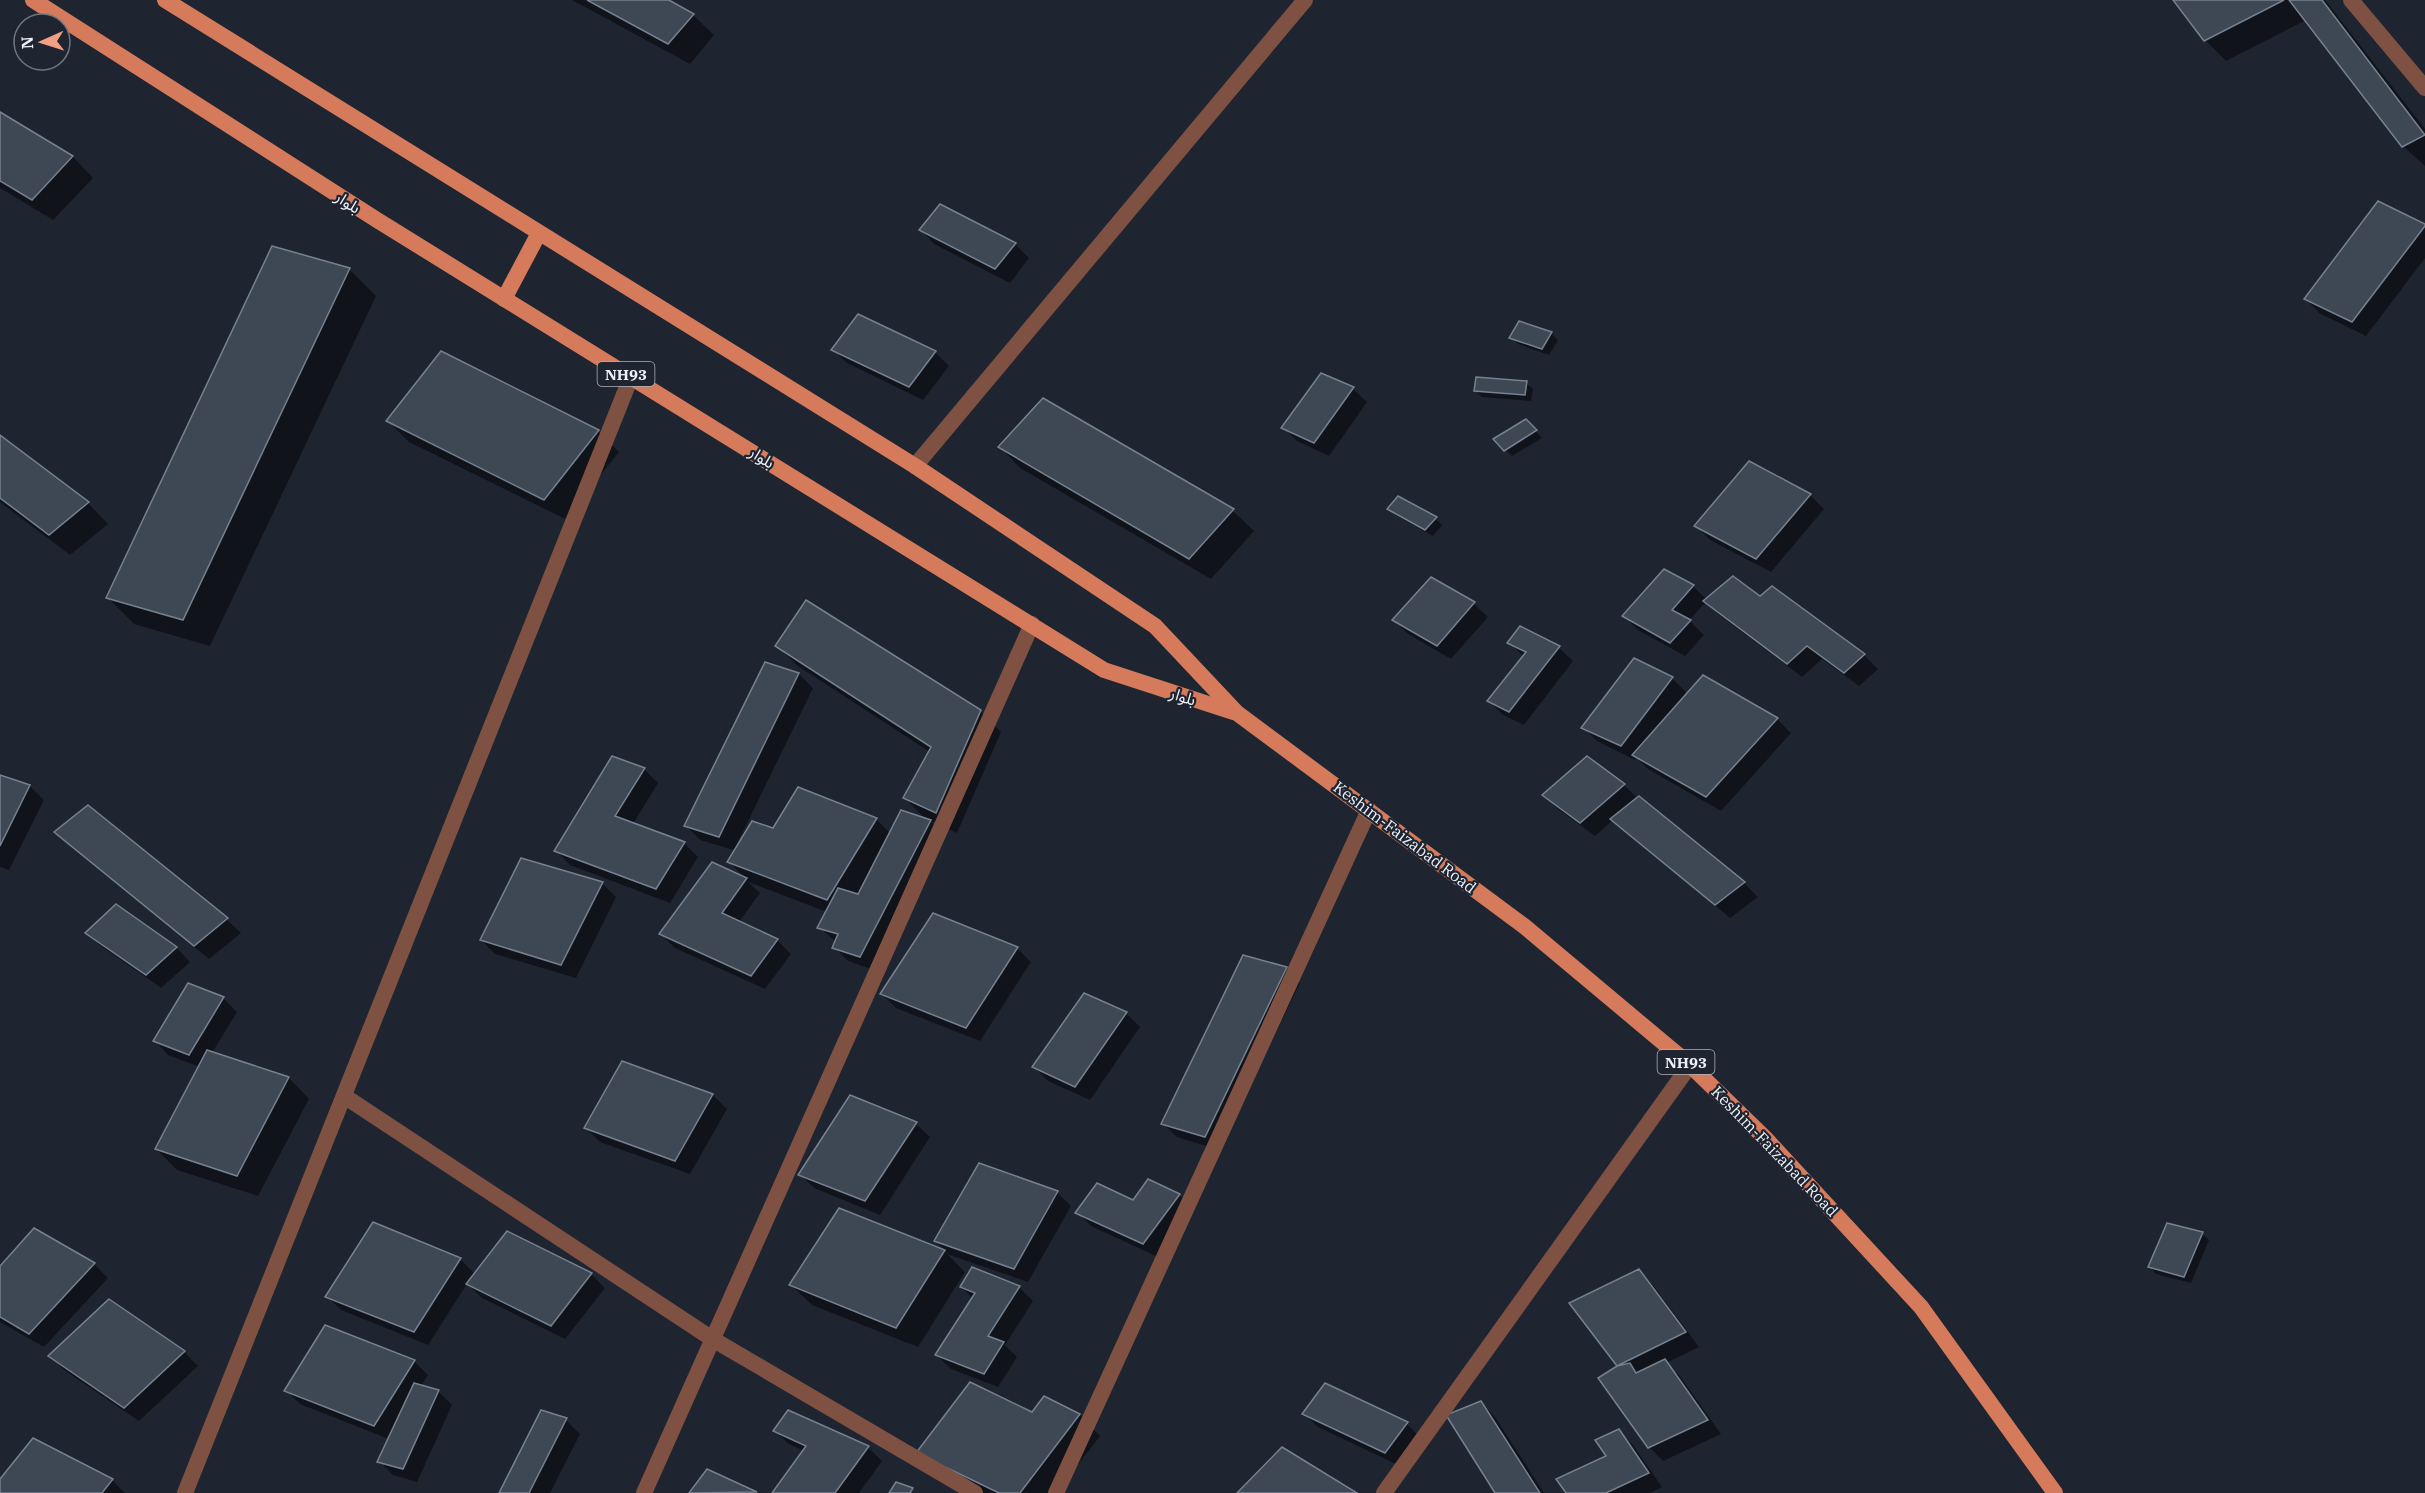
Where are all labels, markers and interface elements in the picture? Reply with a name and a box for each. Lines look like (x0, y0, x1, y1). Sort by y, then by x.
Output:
north arrow (12, 12, 72, 72)
text: N (17, 36, 37, 50)
street label: بلوار (331, 186, 364, 218)
road number: NH93 (598, 362, 654, 386)
street label: بلوار (745, 441, 778, 472)
street label: بلوار (1166, 682, 1199, 710)
street label: Keshim-Faizabad Road (1330, 777, 1481, 897)
road number: NH93 (1658, 1050, 1714, 1074)
street label: Keshim-Faizabad Road (1707, 1082, 1843, 1221)

